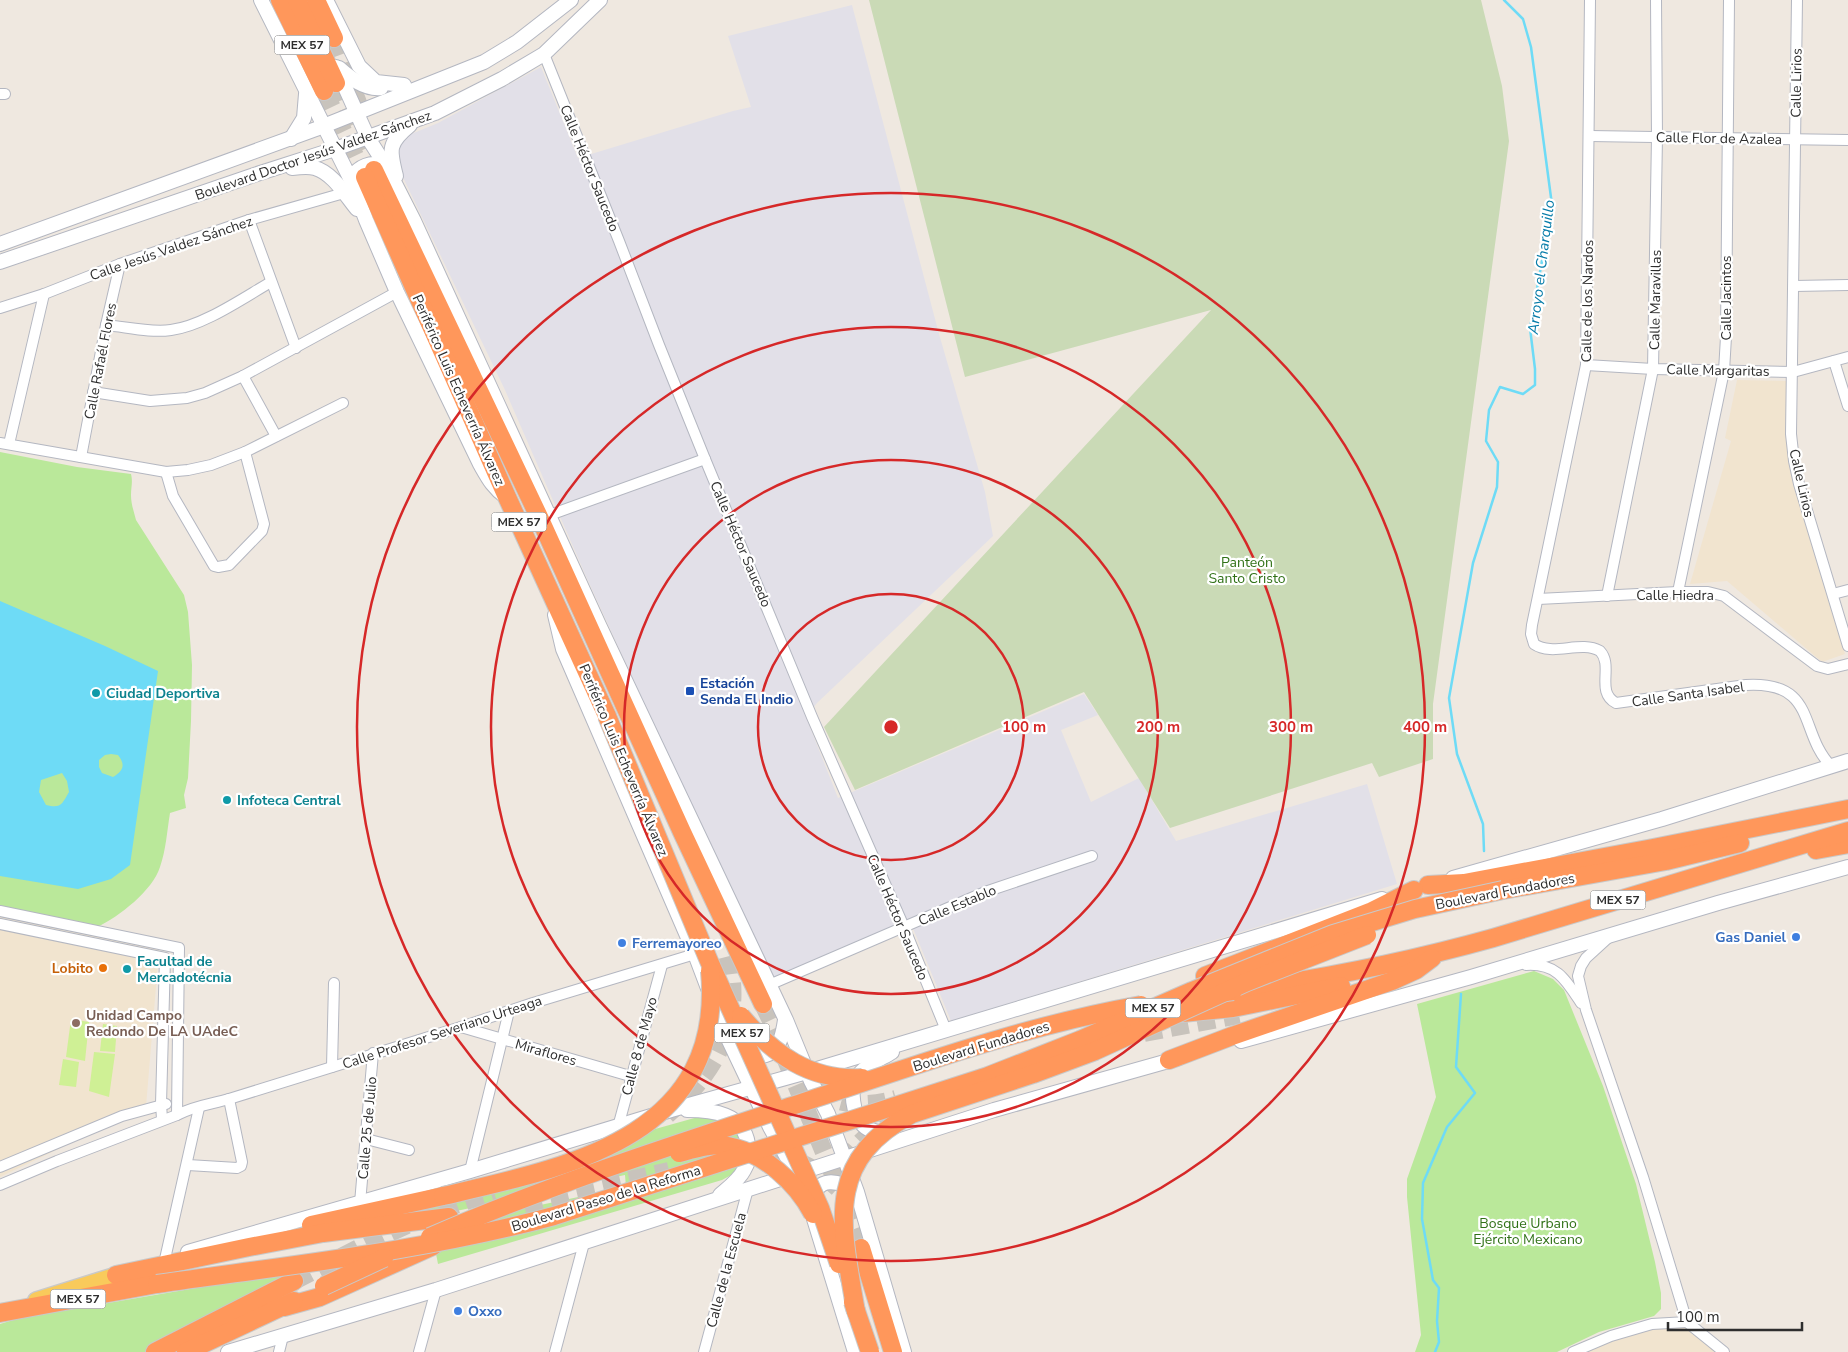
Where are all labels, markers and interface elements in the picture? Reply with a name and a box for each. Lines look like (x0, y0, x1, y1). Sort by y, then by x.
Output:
road number: MEX 57 (274, 36, 330, 54)
street label: Calle Lirios (1786, 48, 1807, 118)
street label: Calle Héctor Saucedo (555, 102, 624, 235)
street label: Boulevard Doctor Jesús Valdez Sánchez (192, 106, 434, 205)
street label: Calle Flor de Azalea (1656, 128, 1782, 149)
water label: Arroyo el Charquillo (1523, 199, 1559, 336)
street label: Calle Jesús Valdez Sánchez (87, 211, 256, 285)
street label: Calle de los Nardos (1577, 239, 1598, 362)
street label: Calle Maravillas (1645, 249, 1666, 350)
street label: Calle Jacintos (1717, 255, 1736, 340)
street label: Periférico Luis Echeverría Álvarez (408, 292, 510, 489)
street label: Calle Rafaél Flores (80, 301, 121, 421)
street label: Calle Margaritas (1666, 360, 1770, 381)
street label: Calle Lirios (1784, 447, 1819, 519)
street label: Calle Héctor Saucedo (705, 478, 776, 610)
road number: MEX 57 (492, 512, 546, 532)
park label: Panteón Santo Cristo (1208, 553, 1286, 588)
street label: Calle Hiedra (1636, 586, 1714, 605)
street label: Periférico Luis Echeverría Álvarez (574, 661, 673, 860)
place label: Estación Senda El Indio (700, 674, 793, 709)
street label: Calle Santa Isabel (1631, 677, 1746, 712)
place label: Ciudad Deportiva (106, 684, 220, 703)
marker: Estación Senda El Indio (684, 685, 696, 697)
marker: Ciudad Deportiva (90, 687, 102, 699)
text: 100 m (1002, 717, 1046, 737)
text: 200 m (1136, 717, 1180, 737)
text: 300 m (1269, 717, 1313, 737)
text: 400 m (1403, 717, 1447, 737)
centre of rings (882, 718, 900, 736)
place label: Infoteca Central (237, 791, 341, 810)
marker: Infoteca Central (221, 794, 233, 806)
street label: Calle Héctor Saucedo (862, 851, 933, 983)
street label: Boulevard Fundadores (1434, 869, 1577, 914)
street label: Calle Establo (915, 880, 999, 930)
road number: MEX 57 (1590, 890, 1646, 910)
place label: Gas Daniel (1715, 928, 1787, 947)
marker: Gas Daniel (1790, 931, 1802, 943)
place label: Ferremayoreo (632, 934, 722, 953)
marker: Ferremayoreo (616, 937, 628, 949)
place label: Facultad de Mercadotécnia (137, 952, 232, 987)
place label: Lobito (52, 959, 93, 978)
marker: Lobito (97, 962, 109, 974)
marker: Facultad de Mercadotécnia (121, 963, 133, 975)
street label: Calle Profesor Severiano Urteaga (340, 991, 544, 1074)
street label: Calle 8 de Mayo (617, 995, 662, 1098)
road number: MEX 57 (1126, 998, 1180, 1018)
place label: Unidad Campo Redondo De LA UAdeC (86, 1006, 238, 1041)
marker: Unidad Campo Redondo De LA UAdeC (70, 1017, 82, 1029)
street label: Boulevard Fundadores (911, 1017, 1052, 1076)
road number: MEX 57 (714, 1024, 770, 1042)
street label: Miraflores (513, 1035, 579, 1070)
street label: Calle 25 de Julio (354, 1076, 381, 1180)
street label: Boulevard Paseo de la Reforma (509, 1161, 703, 1236)
street label: Calle de la Escuela (702, 1210, 751, 1330)
park label: Bosque Urbano Ejército Mexicano (1473, 1214, 1583, 1249)
road number: MEX 57 (50, 1290, 106, 1308)
scale bar (1668, 1300, 1802, 1332)
place label: Oxxo (468, 1302, 502, 1321)
marker: Oxxo (452, 1305, 464, 1317)
text: 100 m (1676, 1307, 1720, 1327)

